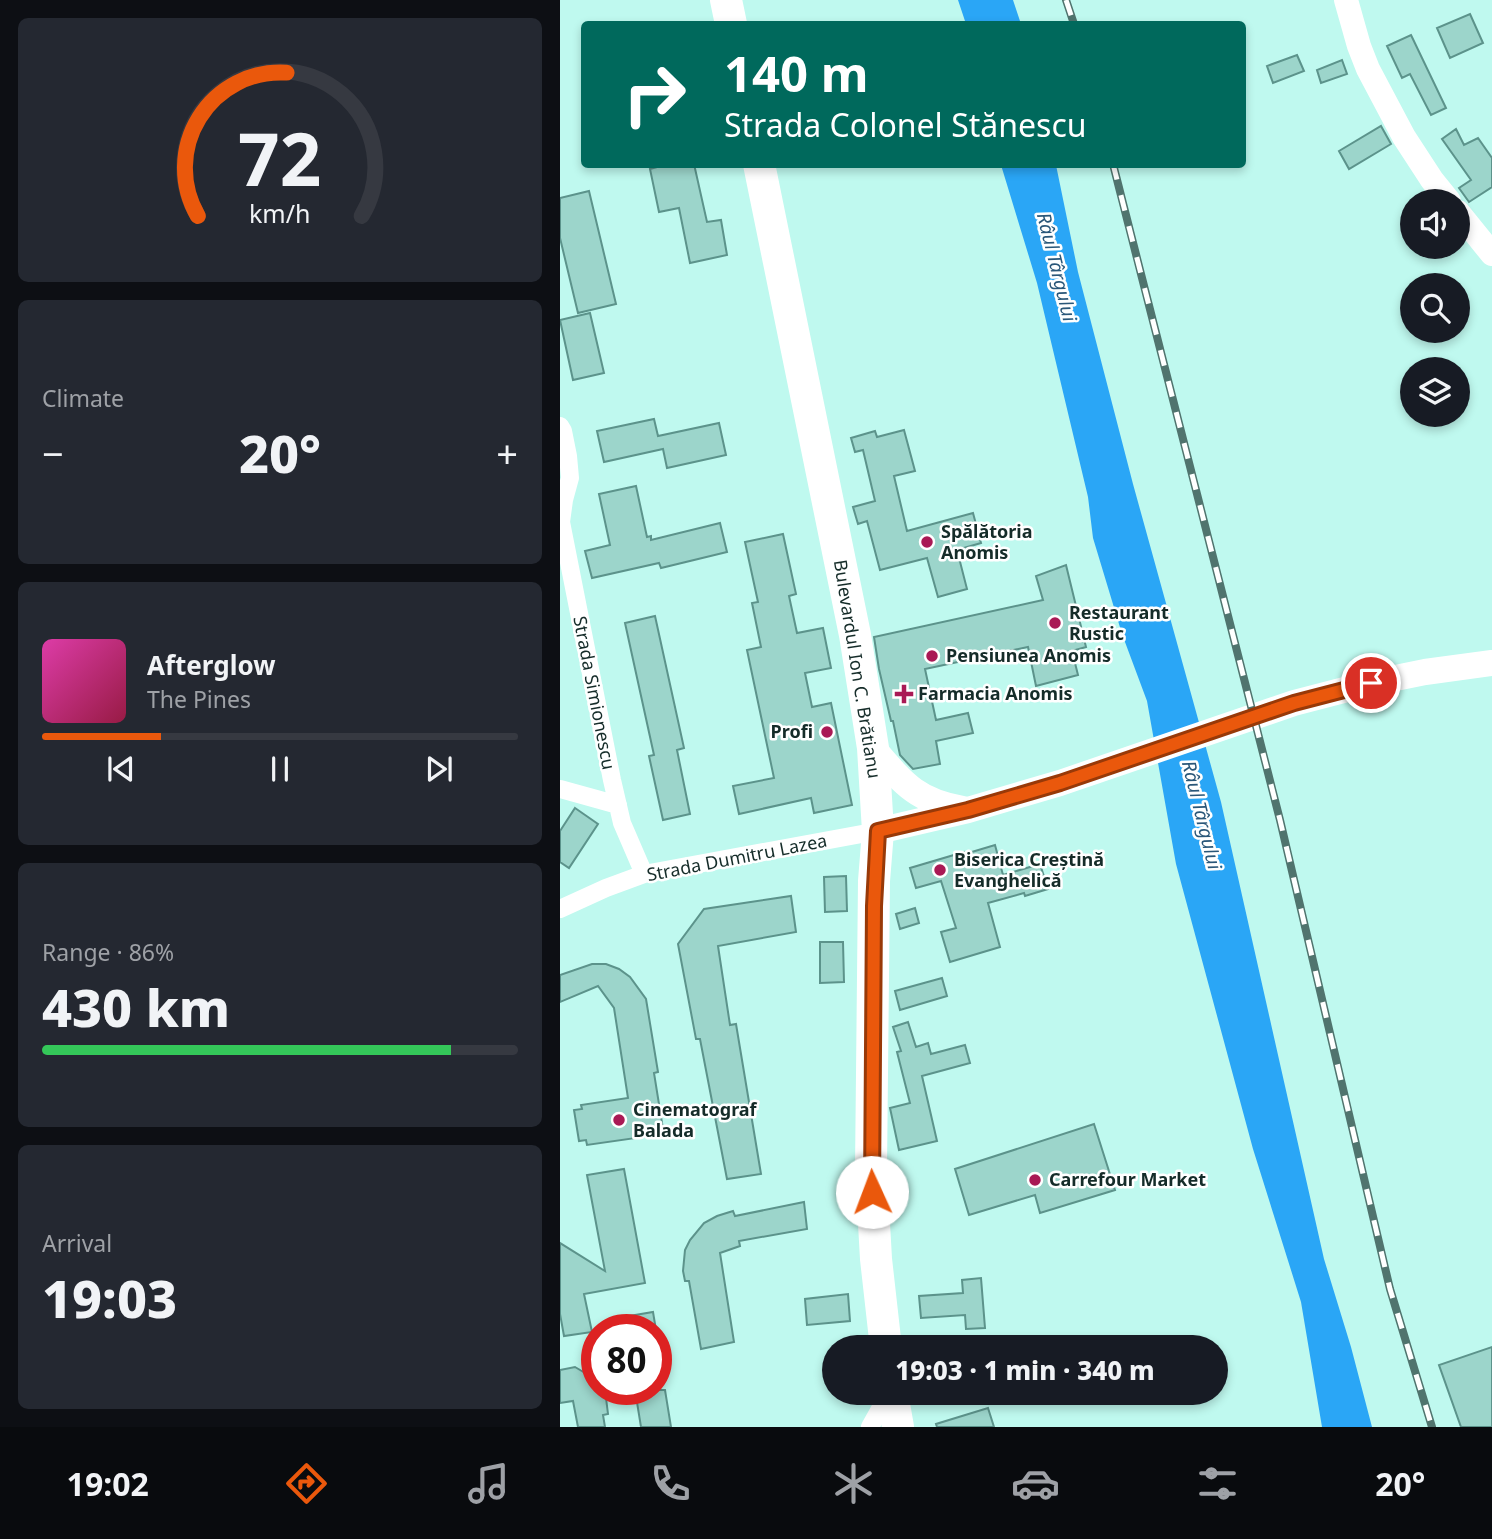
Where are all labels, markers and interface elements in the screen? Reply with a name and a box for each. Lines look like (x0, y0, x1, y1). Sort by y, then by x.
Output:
text: 140 m (724, 40, 869, 106)
icon: right (609, 49, 700, 140)
text: Strada Colonel Stănescu (724, 103, 1087, 146)
text: 72 (238, 108, 322, 207)
map controls (1400, 189, 1470, 427)
button: sound (1400, 189, 1470, 259)
text: km/h (249, 196, 311, 230)
water label: Râul Târgului (1031, 210, 1083, 325)
button: search (1400, 273, 1470, 343)
button: layers (1400, 357, 1470, 427)
text: Climate (42, 382, 124, 414)
text: 20° (239, 417, 321, 488)
text: − (42, 427, 64, 479)
text: + (496, 427, 518, 479)
place label: Spălătoria Anomis (941, 519, 1033, 564)
marker: Spălătoria Anomis (919, 534, 935, 550)
street label: Bulevardul Ion C. Brătianu (829, 558, 887, 780)
place label: Restaurant Rustic (1069, 600, 1169, 645)
street label: Strada Simionescu (568, 614, 622, 772)
marker: Restaurant Rustic (1047, 615, 1063, 631)
place label: Pensiunea Anomis (946, 643, 1111, 667)
text: Afterglow (147, 647, 275, 683)
marker: Pensiunea Anomis (924, 648, 940, 664)
pin (1341, 653, 1401, 713)
icon: arrive (1352, 664, 1390, 702)
place label: Farmacia Anomis (918, 681, 1073, 705)
text: The Pines (147, 683, 251, 715)
marker: Farmacia Anomis (896, 686, 912, 702)
place label: Profi (771, 719, 813, 743)
marker: Profi (819, 724, 835, 740)
icon: previous (102, 750, 140, 788)
icon: pause (261, 750, 299, 788)
icon: next (420, 750, 458, 788)
water label: Râul Târgului (1176, 758, 1228, 873)
street label: Strada Dumitru Lazea (645, 828, 829, 886)
place label: Biserica Creștină Evanghelică (954, 847, 1104, 892)
marker: Biserica Creștină Evanghelică (932, 862, 948, 878)
text: Range · 86% (42, 936, 174, 968)
text: 430 km (42, 971, 230, 1042)
place label: Cinematograf Balada (633, 1097, 758, 1142)
marker: Cinematograf Balada (611, 1112, 627, 1128)
position arrow (835, 1155, 909, 1229)
place label: Carrefour Market (1049, 1167, 1206, 1191)
marker: Carrefour Market (1027, 1172, 1043, 1188)
text: Arrival (42, 1227, 112, 1259)
text: 19:03 (42, 1262, 177, 1333)
speed limit sign: 80 (581, 1314, 672, 1405)
text: 19:03 · 1 min · 340 m (895, 1352, 1155, 1388)
icon: directions (282, 1459, 331, 1508)
icon: music (464, 1459, 513, 1508)
icon: phone (646, 1459, 695, 1508)
icon: climate (829, 1459, 878, 1508)
icon: car (1011, 1459, 1060, 1508)
icon: filters (1193, 1459, 1242, 1508)
text: 19:02 (67, 1462, 149, 1505)
text: 20° (1375, 1462, 1425, 1505)

